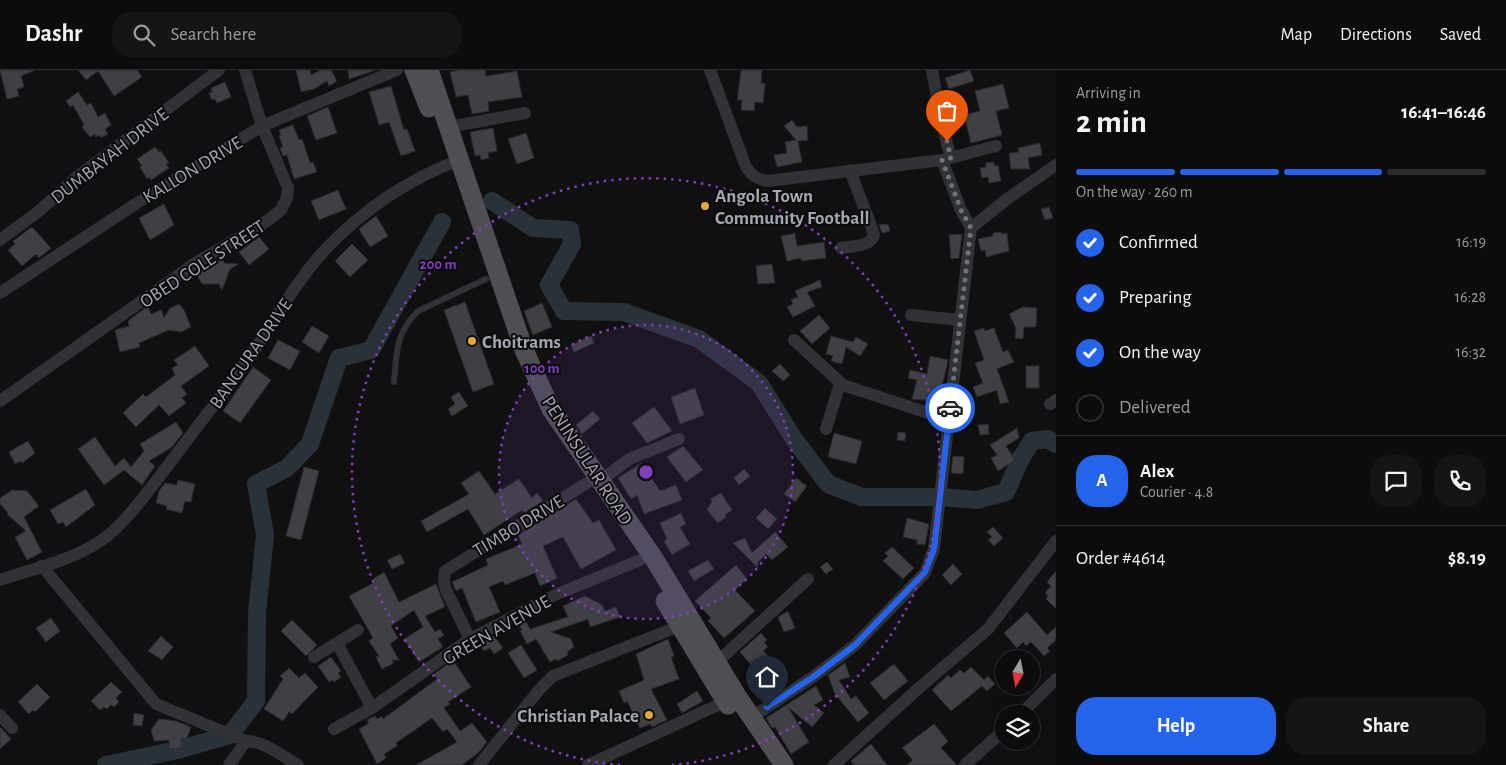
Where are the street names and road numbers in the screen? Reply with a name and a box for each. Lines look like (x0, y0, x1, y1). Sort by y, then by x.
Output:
street label: DUMBAYAH DRIVE (48, 105, 172, 208)
street label: KALLON DRIVE (140, 133, 246, 207)
street label: OBED COLE STREET (137, 217, 269, 312)
street label: BANGURA DRIVE (206, 295, 296, 412)
street label: PENINSULAR ROAD (538, 393, 635, 528)
street label: TIMBO DRIVE (470, 492, 567, 561)
street label: GREEN AVENUE (440, 592, 554, 669)

